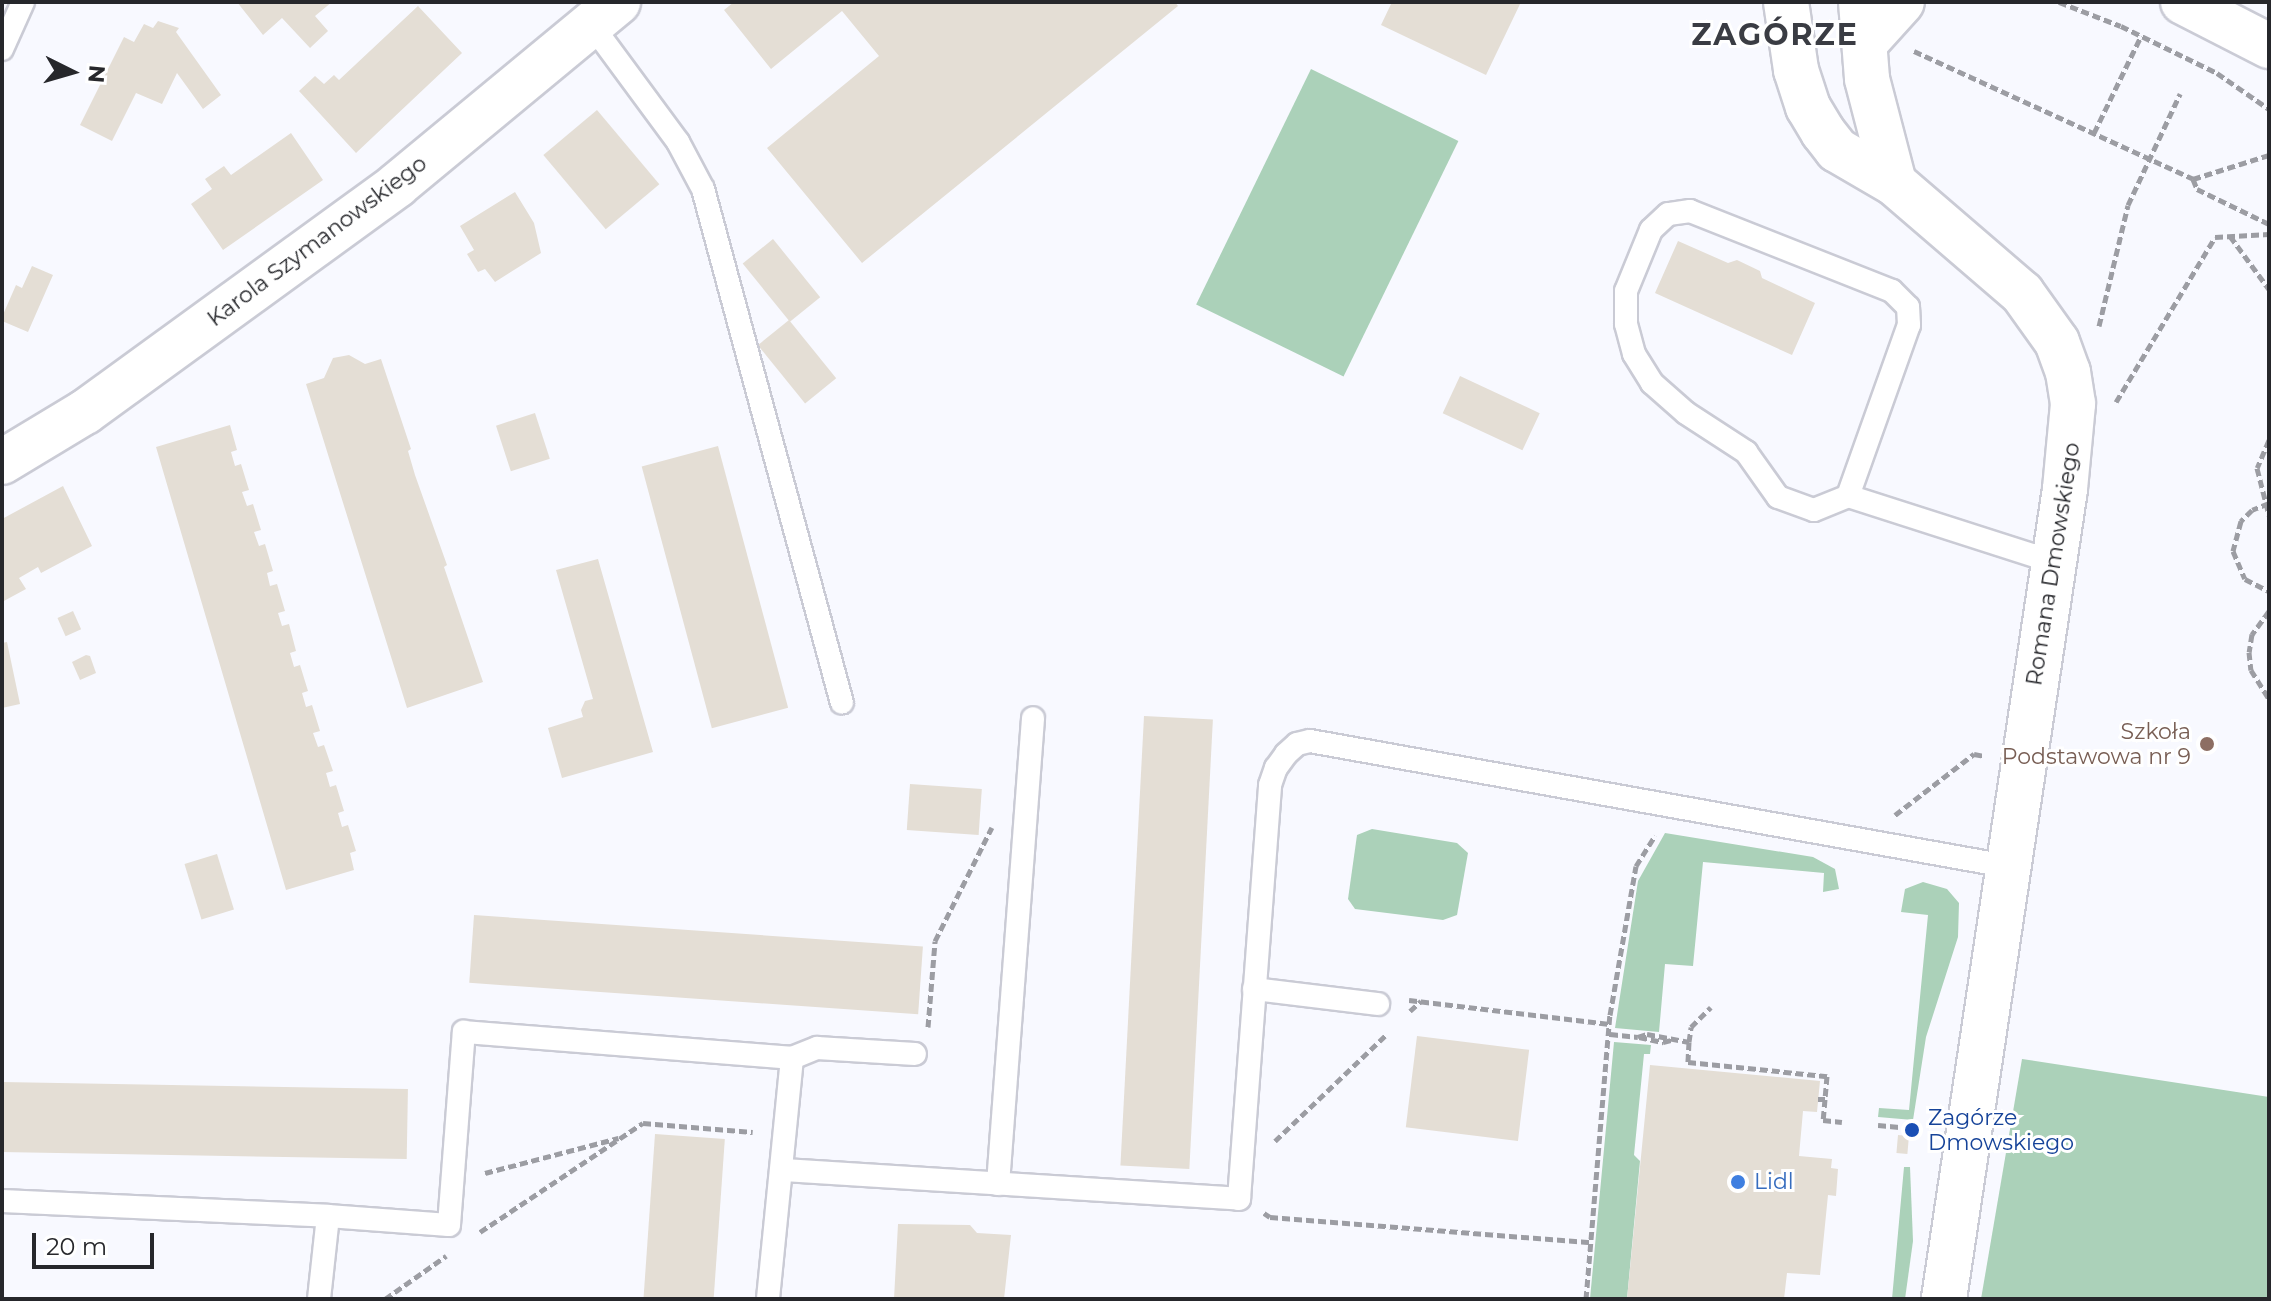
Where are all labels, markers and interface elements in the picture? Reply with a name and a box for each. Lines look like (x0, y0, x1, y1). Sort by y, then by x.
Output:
district label: ZAGÓRZE (1691, 17, 1859, 53)
north arrow (32, 32, 112, 112)
text: N (82, 64, 111, 84)
street label: Karola Szymanowskiego (202, 150, 432, 332)
street label: Romana Dmowskiego (2021, 441, 2085, 687)
place label: Szkoła Podstawowa nr 9 (2002, 718, 2191, 770)
marker: Szkoła Podstawowa nr 9 (2198, 735, 2216, 753)
place label: Zagórze Dmowskiego (1928, 1104, 2074, 1156)
marker: Zagórze Dmowskiego (1903, 1121, 1921, 1139)
place label: Lidl (1754, 1169, 1794, 1195)
marker: Lidl (1729, 1173, 1747, 1191)
scale bar (36, 1217, 158, 1267)
text: 20 m (46, 1232, 107, 1261)

